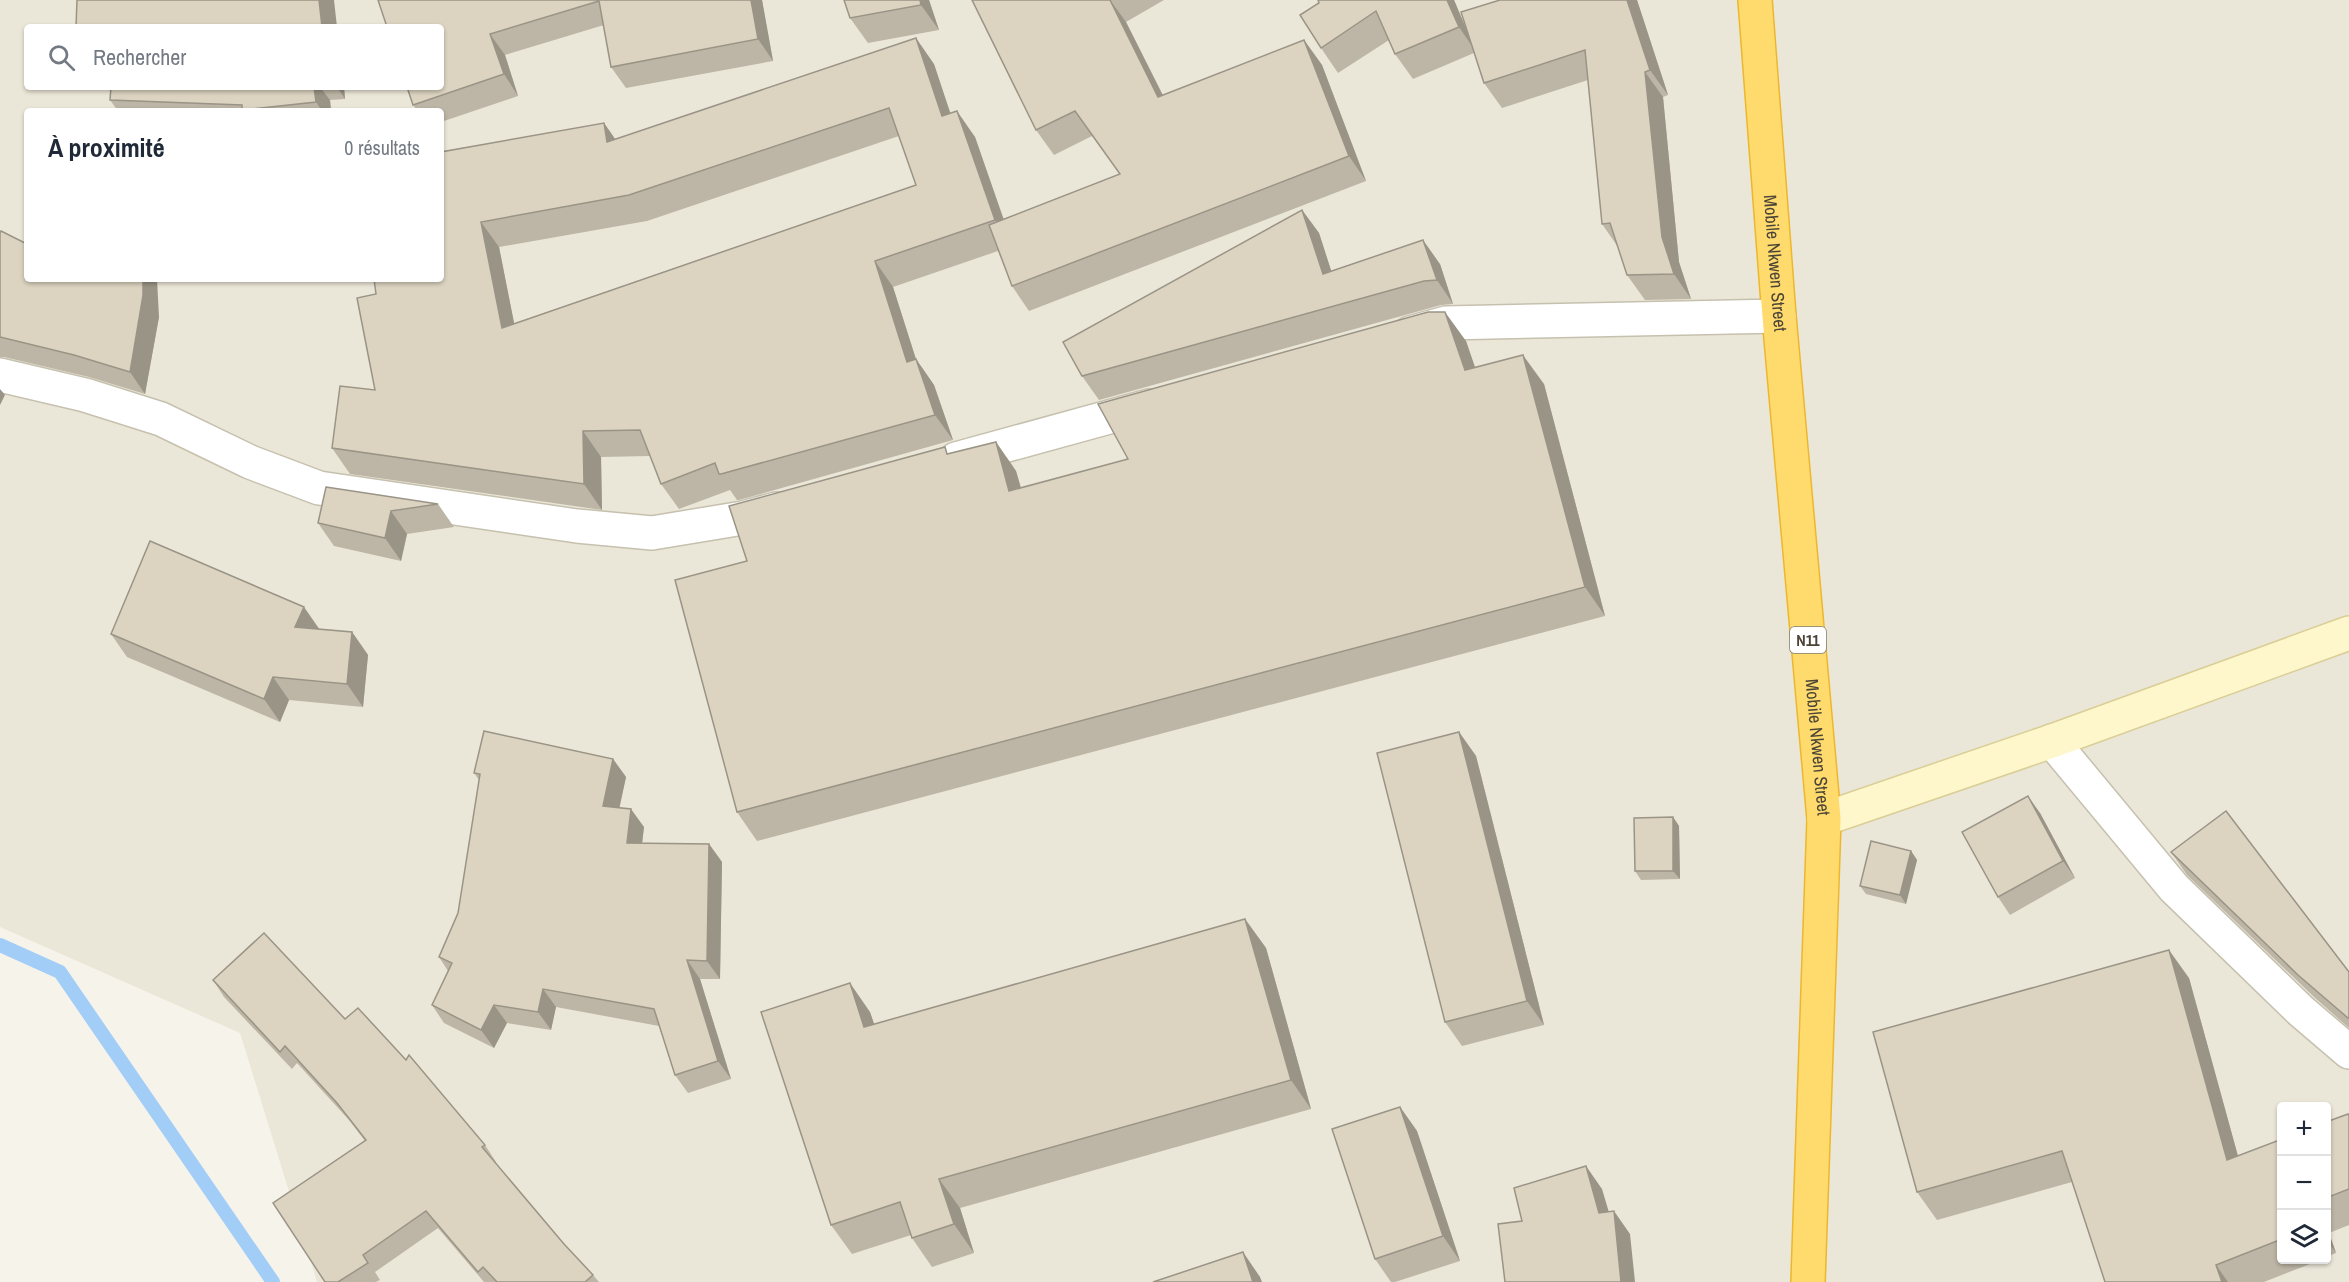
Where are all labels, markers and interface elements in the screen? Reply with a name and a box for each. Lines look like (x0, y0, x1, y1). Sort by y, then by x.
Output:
search box (24, 24, 444, 90)
icon: search (45, 41, 78, 74)
text: Rechercher (93, 42, 186, 72)
text: À proximité (48, 130, 165, 165)
text: 0 résultats (344, 134, 420, 161)
street label: Mobile Nkwen Street (1758, 194, 1793, 333)
road number: N11 (1790, 627, 1826, 653)
street label: Mobile Nkwen Street (1800, 678, 1837, 817)
map controls (2277, 1102, 2331, 1264)
button: + (2277, 1102, 2331, 1156)
button: − (2277, 1156, 2331, 1210)
button: layers (2277, 1210, 2331, 1264)

